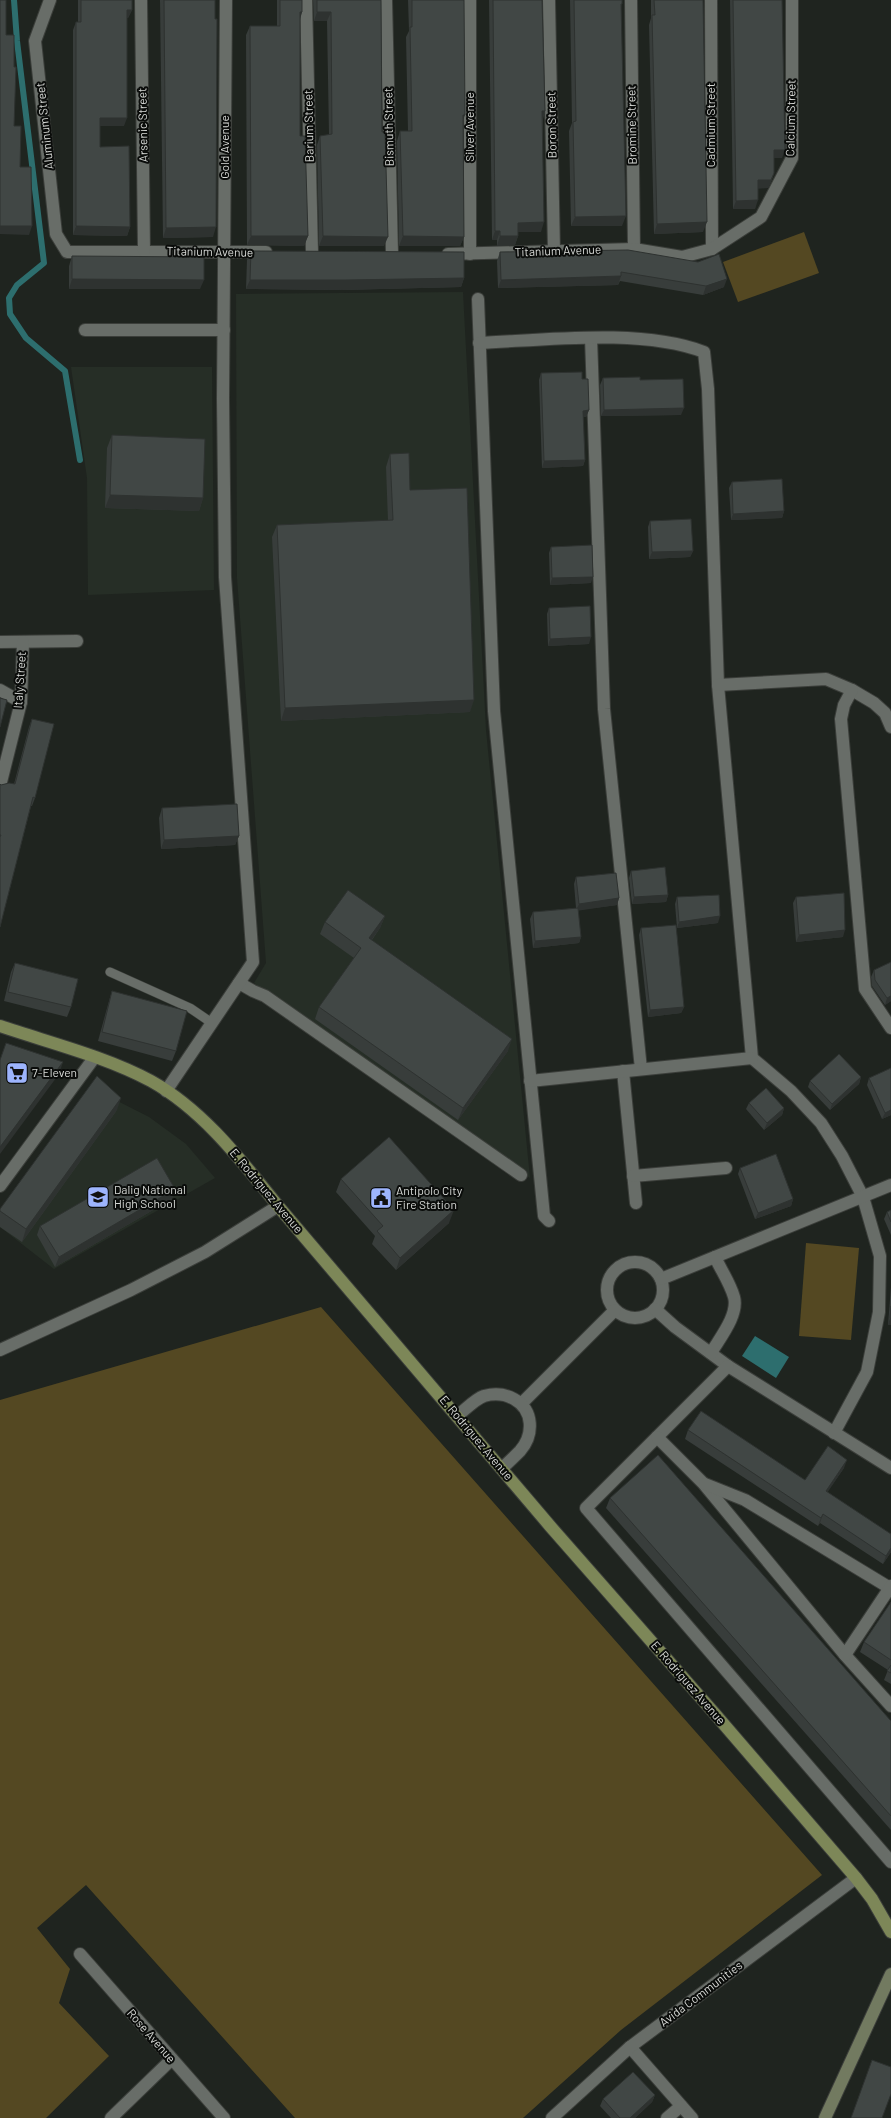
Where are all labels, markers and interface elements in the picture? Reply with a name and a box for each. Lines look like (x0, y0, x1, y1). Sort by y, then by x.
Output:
street label: Calcium Street (782, 79, 798, 157)
street label: Aluminum Street (32, 82, 56, 170)
street label: Cadmium Street (703, 83, 717, 167)
street label: Bromine Street (623, 85, 639, 165)
street label: Arsenic Street (134, 88, 150, 162)
street label: Bismuth Street (380, 88, 396, 166)
street label: Barium Street (300, 90, 316, 162)
street label: Silver Avenue (462, 92, 476, 162)
street label: Boron Street (543, 92, 559, 158)
street label: Gold Avenue (217, 115, 231, 179)
street label: Titanium Avenue (514, 241, 602, 259)
street label: Titanium Avenue (167, 243, 253, 259)
street label: Italy Street (10, 651, 28, 709)
supermarket icon: 7-Eleven (4, 1060, 30, 1086)
place label: 7-Eleven (32, 1065, 77, 1079)
street label: E. Rodriguez Avenue (227, 1145, 306, 1235)
place label: Dalig National High School (114, 1182, 186, 1210)
place label: Antipolo City Fire Station (396, 1183, 463, 1211)
school or university icon: Dalig National High School (85, 1184, 111, 1210)
public building icon: Antipolo City Fire Station (368, 1185, 394, 1211)
street label: E. Rodriguez Avenue (437, 1392, 516, 1482)
street label: E. Rodriguez Avenue (649, 1638, 729, 1727)
street label: Avida Communities (656, 1957, 745, 2029)
street label: Rose Avenue (125, 2006, 179, 2065)

